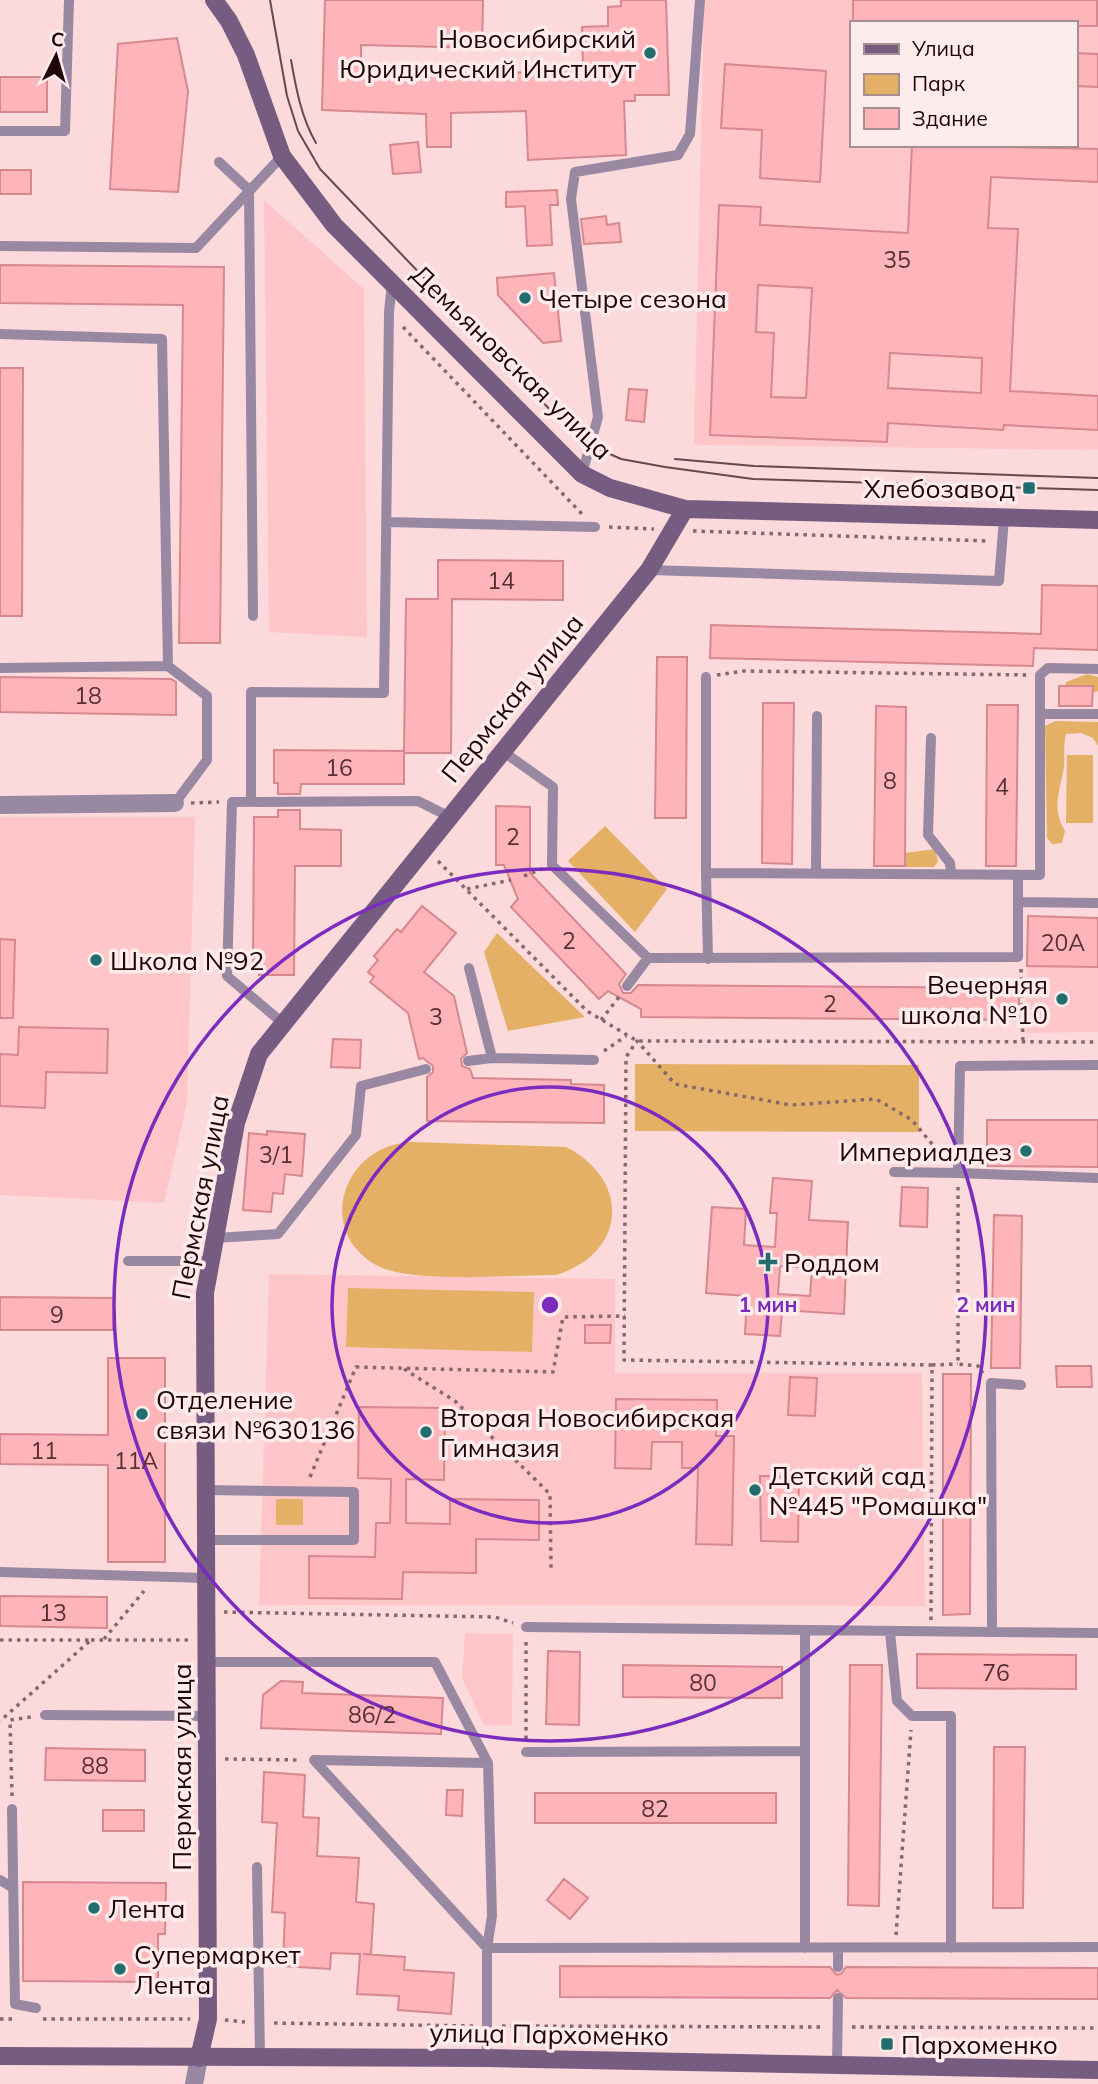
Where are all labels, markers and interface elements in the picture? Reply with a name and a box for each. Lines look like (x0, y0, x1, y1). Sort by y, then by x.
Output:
north arrow (21, 21, 91, 91)
legend (850, 21, 1077, 147)
place label: Новосибирский Юридический Институт (339, 22, 636, 85)
text: С (50, 27, 65, 52)
text: Улица (911, 35, 975, 61)
marker: Новосибирский Юридический Институт (642, 45, 658, 61)
text: Парк (912, 70, 966, 96)
text: Здание (912, 105, 988, 131)
house number: 35 (883, 245, 911, 274)
street label: Демьяновская улица (405, 258, 619, 466)
place label: Четыре сезона (539, 282, 727, 315)
marker: Четыре сезона (517, 290, 533, 306)
place label: Хлебозавод (864, 472, 1015, 505)
marker: Хлебозавод (1021, 480, 1037, 496)
house number: 14 (487, 566, 515, 595)
street label: Пермская улица (434, 607, 590, 789)
house number: 18 (74, 681, 102, 710)
house number: 16 (325, 753, 353, 782)
house number: 8 (883, 766, 897, 795)
house number: 4 (995, 772, 1009, 801)
house number: 2 (506, 822, 520, 851)
house number: 2 (562, 926, 576, 955)
house number: 20А (1041, 928, 1085, 957)
place label: Школа №92 (110, 944, 264, 977)
marker: Школа №92 (88, 952, 104, 968)
place label: Вечерняя школа №10 (901, 968, 1048, 1031)
house number: 2 (823, 989, 837, 1018)
marker: Вечерняя школа №10 (1054, 991, 1070, 1007)
house number: 3 (429, 1002, 443, 1031)
street label: Пермская улица (164, 1092, 236, 1302)
place label: Империалдез (839, 1135, 1012, 1168)
house number: 3/1 (259, 1140, 293, 1169)
marker: Империалдез (1018, 1143, 1034, 1159)
place label: Роддом (784, 1246, 880, 1279)
marker: Роддом (758, 1252, 778, 1272)
text: 1 мин (739, 1291, 797, 1317)
text: 2 мин (957, 1291, 1015, 1317)
centre of rings (538, 1293, 562, 1317)
house number: 9 (50, 1300, 64, 1329)
place label: Отделение связи №630136 (156, 1383, 355, 1446)
place label: Вторая Новосибирская Гимназия (440, 1401, 734, 1464)
marker: Отделение связи №630136 (134, 1406, 150, 1422)
marker: Вторая Новосибирская Гимназия (418, 1424, 434, 1440)
house number: 11 (30, 1436, 58, 1465)
house number: 11А (114, 1446, 158, 1475)
place label: Детский сад №445 "Ромашка" (769, 1459, 987, 1522)
marker: Детский сад №445 "Ромашка" (747, 1482, 763, 1498)
house number: 13 (39, 1598, 67, 1627)
house number: 76 (982, 1658, 1010, 1687)
street label: Пермская улица (165, 1663, 198, 1871)
house number: 80 (689, 1668, 717, 1697)
house number: 86/2 (348, 1700, 396, 1729)
house number: 88 (81, 1751, 109, 1780)
house number: 82 (641, 1794, 669, 1823)
place label: Лента (108, 1892, 185, 1925)
marker: Лента (86, 1900, 102, 1916)
place label: Супермаркет Лента (134, 1938, 301, 2001)
marker: Супермаркет Лента (112, 1961, 128, 1977)
street label: улица Пархоменко (429, 2015, 669, 2053)
place label: Пархоменко (901, 2028, 1058, 2061)
marker: Пархоменко (879, 2036, 895, 2052)

